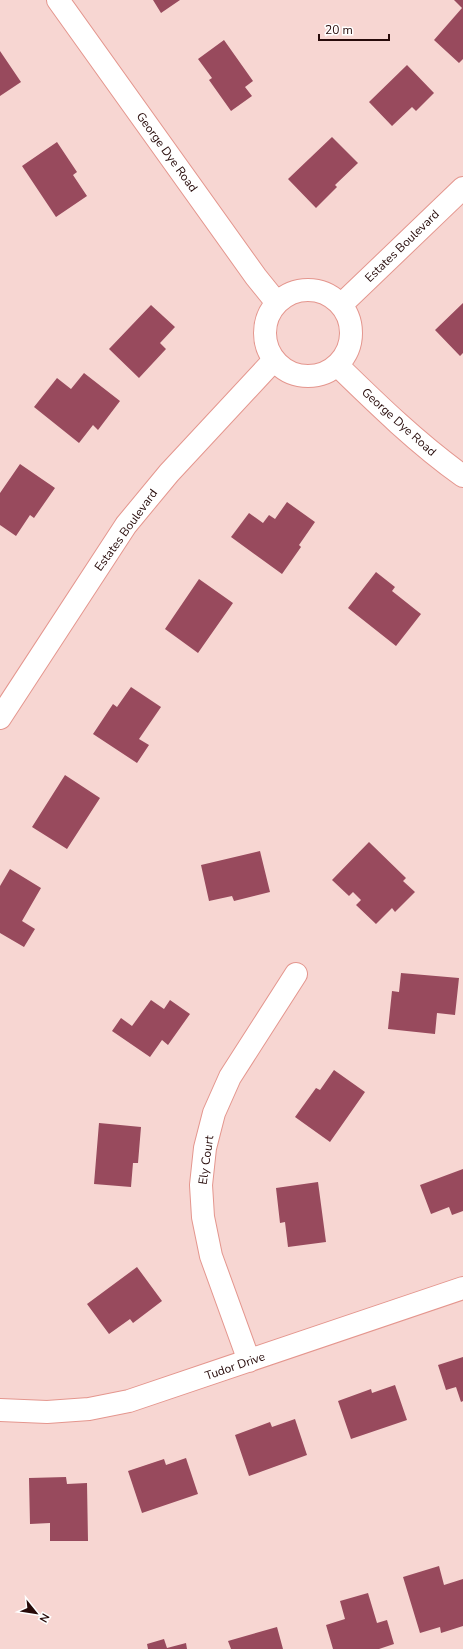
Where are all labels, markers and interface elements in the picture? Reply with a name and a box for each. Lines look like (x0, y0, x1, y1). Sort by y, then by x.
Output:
scale bar (319, 16, 389, 42)
text: 20 m (325, 22, 353, 38)
street label: George Dye Road (133, 109, 201, 195)
street label: Estates Boulevard (361, 206, 443, 286)
street label: George Dye Road (358, 384, 440, 460)
street label: Estates Boulevard (91, 486, 161, 574)
street label: Ely Court (195, 1134, 217, 1186)
street label: Tudor Drive (203, 1348, 267, 1384)
north arrow (16, 1593, 56, 1633)
text: N (36, 1610, 53, 1625)

